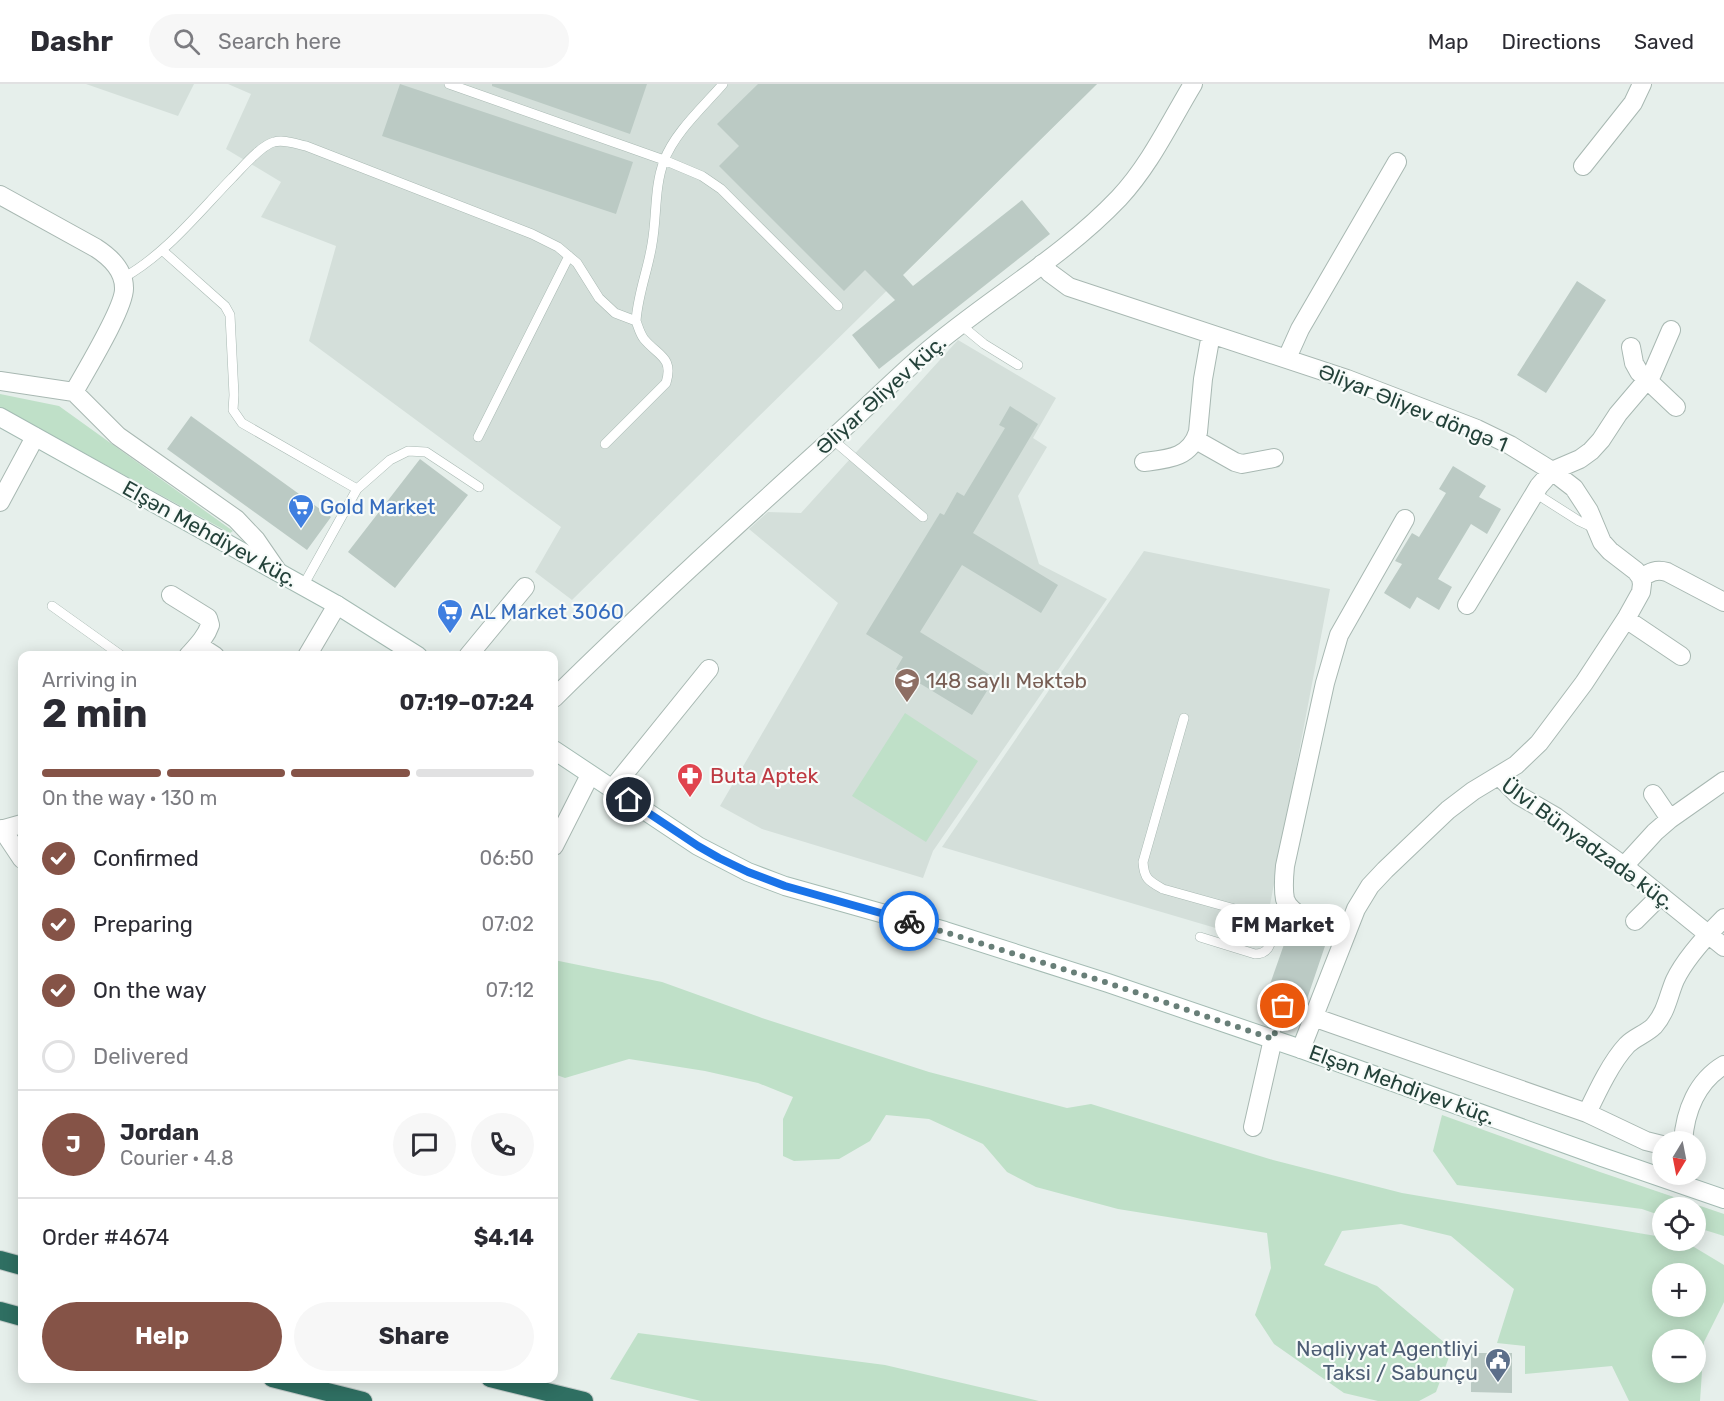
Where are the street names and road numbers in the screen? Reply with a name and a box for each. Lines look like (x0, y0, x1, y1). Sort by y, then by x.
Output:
street label: Əliyar Əliyev küç. (810, 330, 951, 460)
street label: Əliyar Əliyev döngə 1 (1315, 358, 1511, 457)
street label: Elşən Mehdiyev küç. (118, 475, 302, 592)
street label: Ülvi Bünyadzadə küç. (1497, 772, 1680, 915)
street label: Elşən Mehdiyev küç. (1306, 1039, 1499, 1130)

